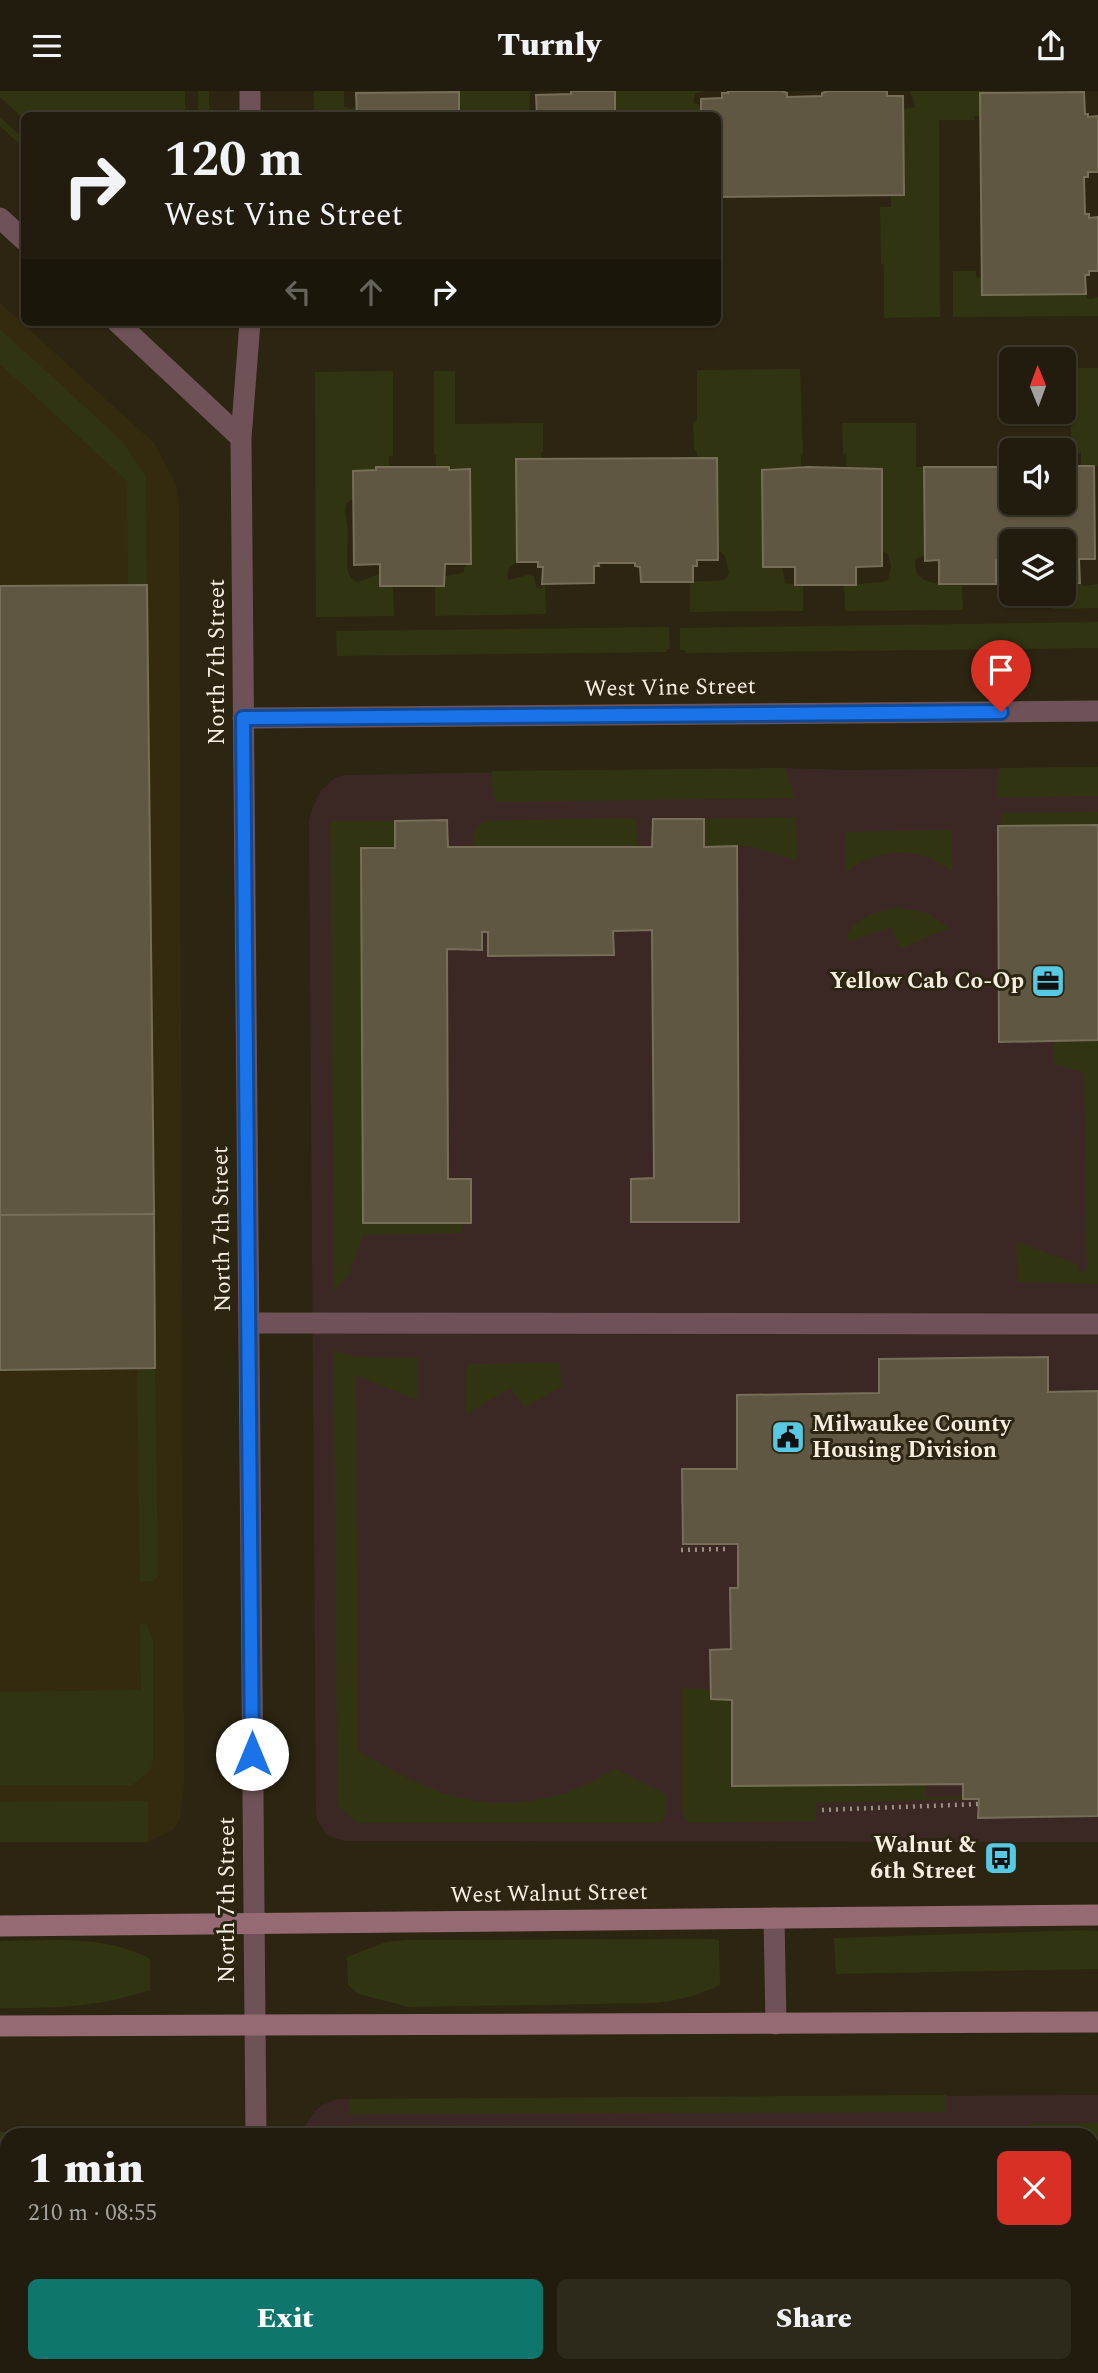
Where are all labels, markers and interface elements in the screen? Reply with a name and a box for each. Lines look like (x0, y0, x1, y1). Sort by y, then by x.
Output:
text: Turnly (497, 21, 601, 70)
icon: menu (28, 27, 66, 65)
icon: share (1032, 27, 1070, 65)
text: 120 m (164, 123, 303, 198)
icon: right (49, 140, 140, 231)
text: West Vine Street (164, 191, 403, 240)
icon: left (279, 273, 317, 311)
icon: ahead (352, 273, 390, 311)
icon: right (425, 273, 463, 311)
north arrow (999, 347, 1076, 423)
map controls (999, 347, 1076, 606)
button: sound (999, 438, 1076, 515)
button: layers (999, 529, 1076, 606)
street label: North 7th Street (200, 579, 235, 745)
pin (971, 640, 1031, 712)
icon: arrive (982, 651, 1020, 689)
street label: West Vine Street (584, 669, 756, 707)
office icon: Yellow Cab Co-Op (1029, 962, 1067, 1000)
place label: Yellow Cab Co-Op (830, 964, 1024, 999)
street label: North 7th Street (203, 1146, 241, 1312)
place label: Milwaukee County Housing Division (812, 1407, 1012, 1468)
public building icon: Milwaukee County Housing Division (769, 1418, 807, 1456)
position arrow (215, 1717, 289, 1791)
street label: North 7th Street (210, 1817, 245, 1983)
place label: Walnut & 6th Street (870, 1828, 976, 1889)
bus stop icon: Walnut & 6th Street (982, 1839, 1020, 1877)
street label: West Walnut Street (450, 1875, 648, 1913)
text: 1 min (28, 2138, 144, 2201)
button: close (997, 2151, 1071, 2225)
text: 210 m · 08:55 (28, 2196, 157, 2231)
button: Exit (28, 2279, 543, 2359)
button: Share (557, 2279, 1071, 2359)

